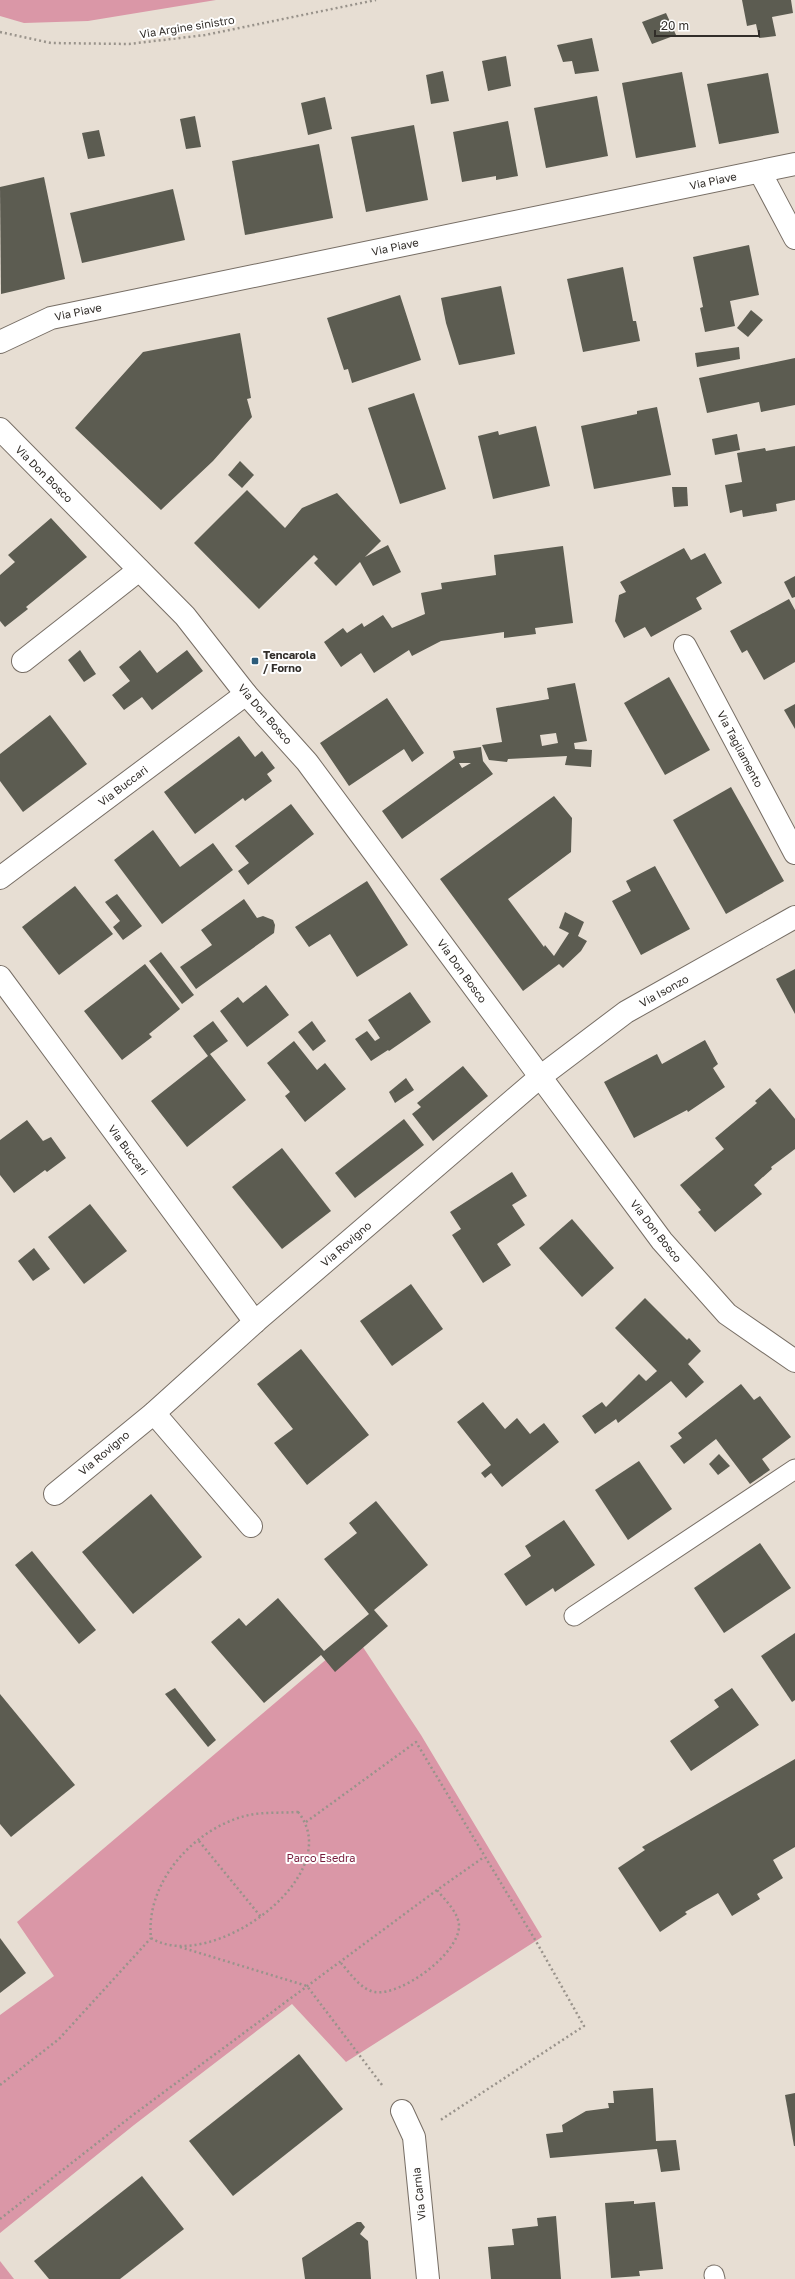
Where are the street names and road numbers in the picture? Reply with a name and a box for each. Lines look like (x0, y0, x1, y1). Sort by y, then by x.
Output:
street label: Via Argine sinistro (139, 13, 236, 40)
street label: Via Piave (688, 169, 738, 192)
street label: Via Piave (370, 235, 420, 258)
street label: Via Piave (53, 300, 103, 323)
street label: Via Don Bosco (13, 442, 76, 505)
street label: Via Don Bosco (236, 681, 295, 747)
street label: Via Tagliamento (715, 708, 766, 789)
street label: Via Buccari (95, 763, 150, 808)
street label: Via Don Bosco (435, 936, 490, 1005)
street label: Via Isonzo (637, 972, 691, 1009)
street label: Via Buccari (106, 1122, 151, 1177)
street label: Via Don Bosco (628, 1197, 685, 1265)
street label: Via Rovigno (318, 1218, 374, 1269)
street label: Via Rovigno (76, 1427, 132, 1478)
street label: Via Carnia (409, 2167, 428, 2221)

